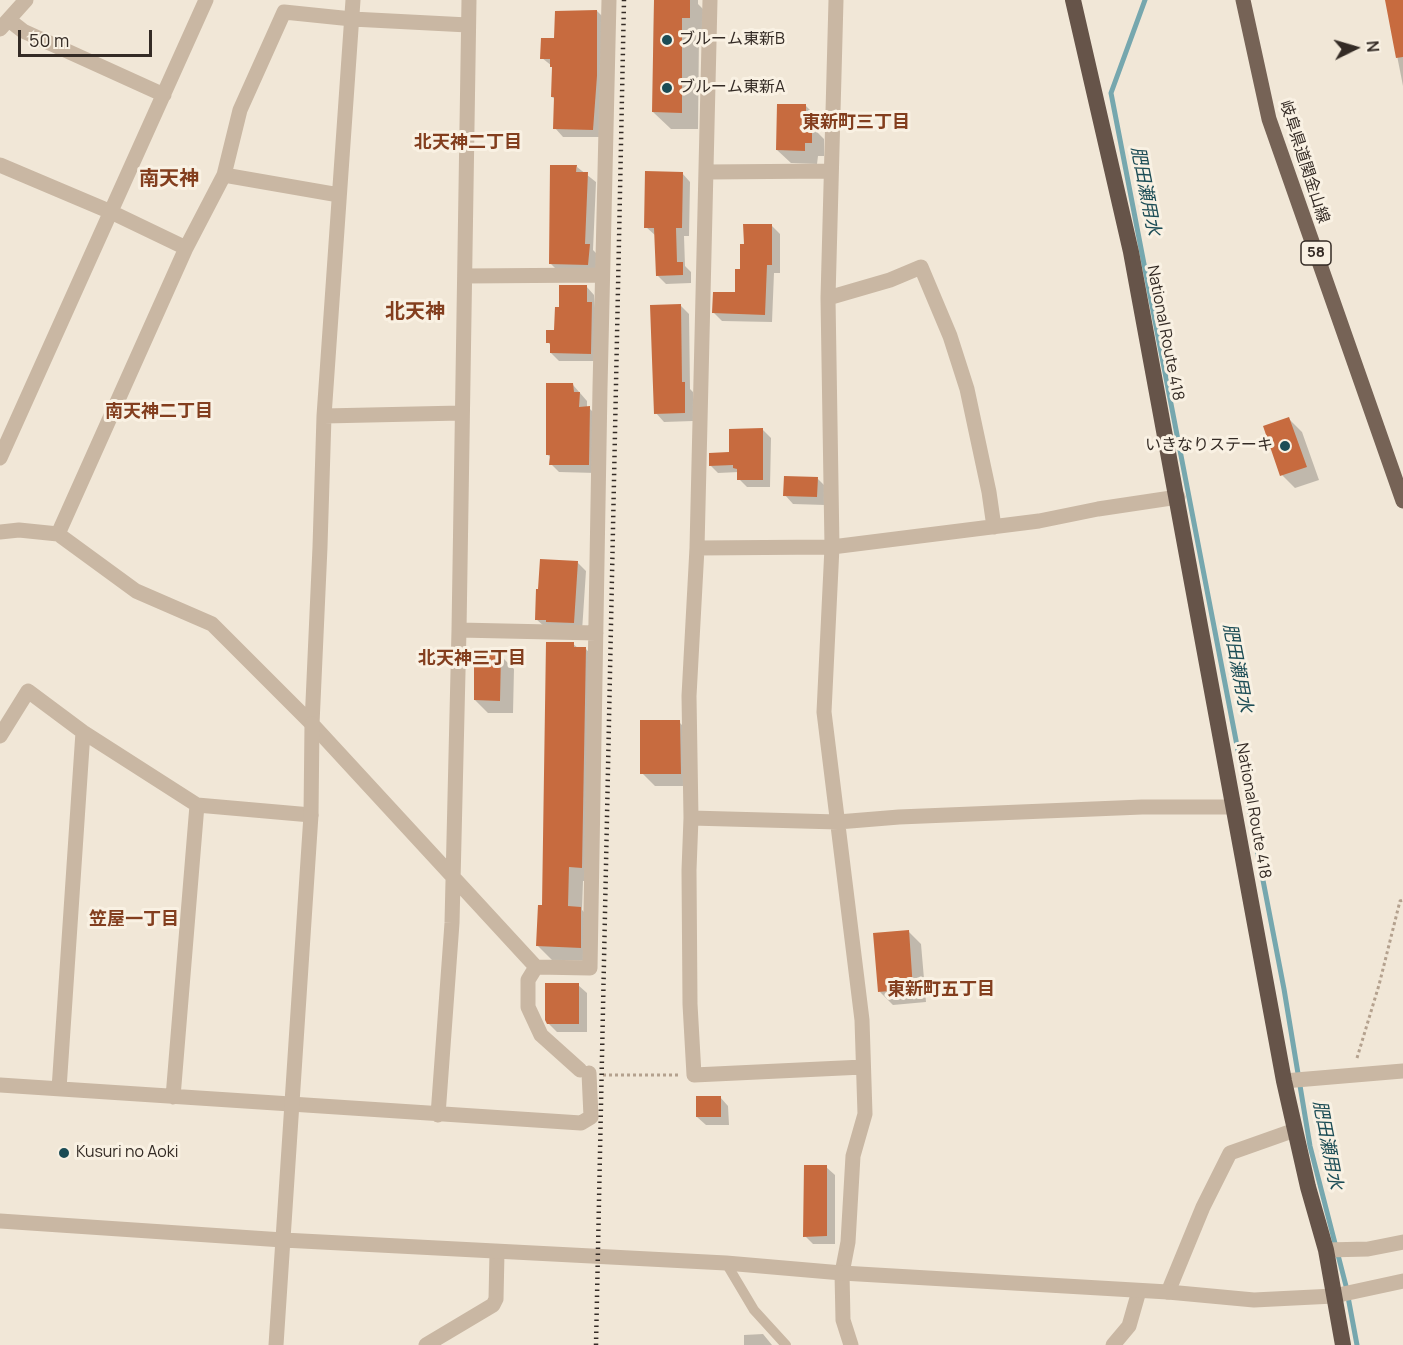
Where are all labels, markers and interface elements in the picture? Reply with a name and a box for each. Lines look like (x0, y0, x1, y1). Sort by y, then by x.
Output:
scale bar (21, 18, 154, 56)
north arrow (1325, 18, 1385, 78)
text: 50 m (29, 28, 69, 52)
place label: ブルーム東新B (679, 30, 785, 50)
marker: ブルーム東新B (660, 33, 674, 47)
text: N (1361, 40, 1384, 53)
place label: ブルーム東新A (679, 78, 785, 98)
marker: ブルーム東新A (660, 81, 674, 95)
street label: 岐阜県道関金山線 (1275, 98, 1333, 226)
district label: 東新町三丁目 (802, 112, 910, 134)
district label: 北天神二丁目 (414, 132, 522, 154)
water label: 肥田瀬用水 (1126, 145, 1164, 237)
district label: 南天神 (139, 167, 199, 191)
road number: 58 (1301, 241, 1331, 265)
street label: National Route 418 (1142, 264, 1188, 402)
district label: 北天神 (385, 300, 445, 324)
district label: 南天神二丁目 (105, 401, 213, 423)
place label: いきなりステーキ (1145, 436, 1273, 456)
marker: いきなりステーキ (1278, 439, 1292, 453)
water label: 肥田瀬用水 (1218, 622, 1256, 714)
district label: 北天神三丁目 (418, 648, 526, 670)
street label: National Route 418 (1232, 742, 1274, 880)
district label: 笠屋一丁目 (89, 909, 179, 931)
district label: 東新町五丁目 (887, 979, 995, 1001)
water label: 肥田瀬用水 (1308, 1099, 1346, 1191)
place label: Kusuri no Aoki (76, 1143, 178, 1163)
marker: Kusuri no Aoki (57, 1146, 71, 1160)

